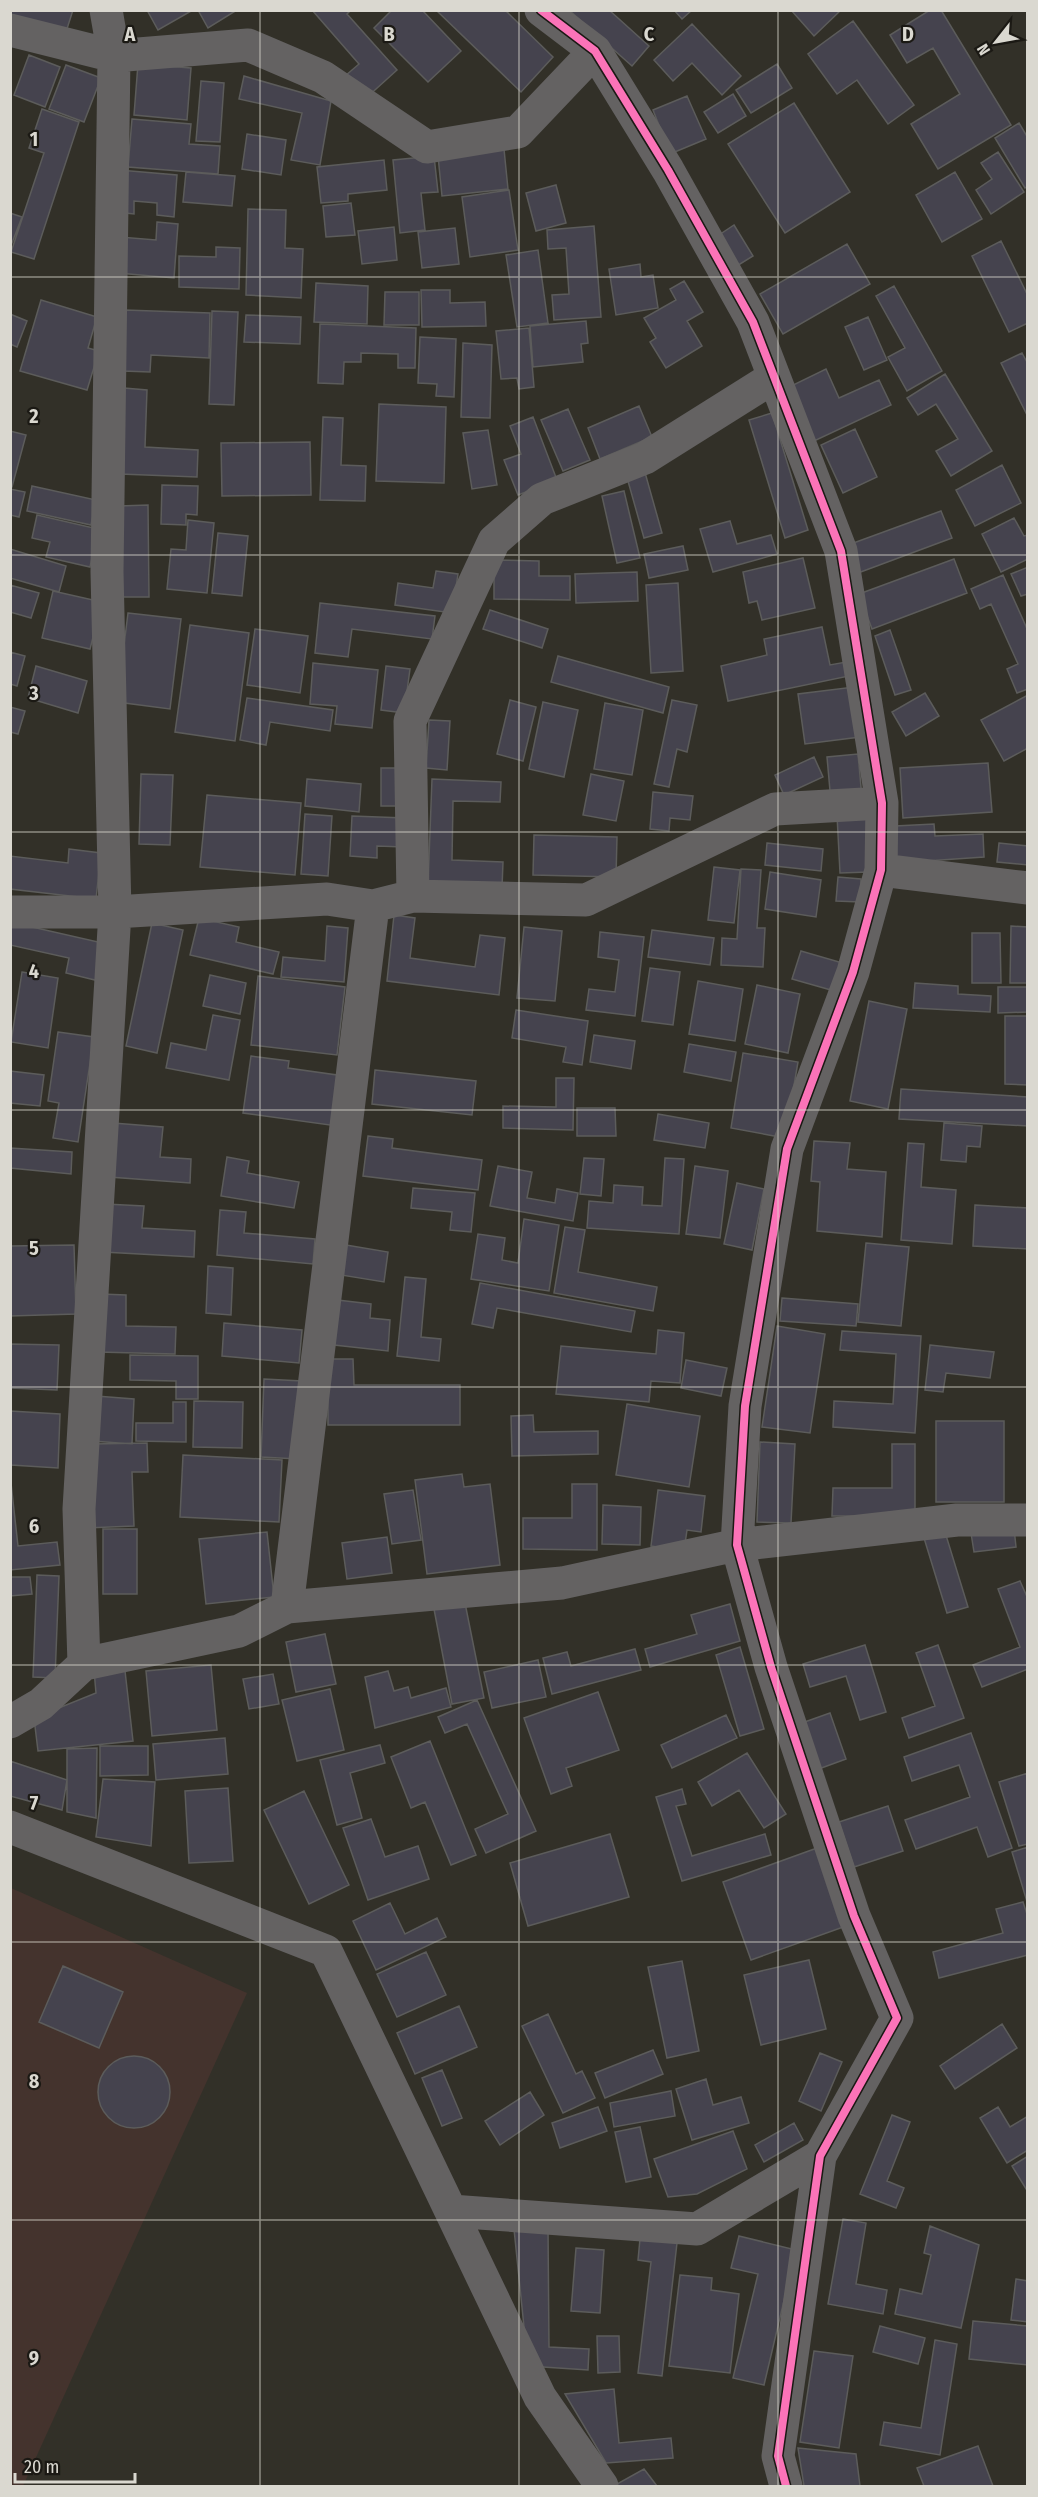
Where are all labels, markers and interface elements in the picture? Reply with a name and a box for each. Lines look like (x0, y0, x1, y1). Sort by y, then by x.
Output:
north arrow (966, 12, 1026, 72)
text: A (124, 22, 137, 46)
text: B (383, 22, 395, 46)
text: C (644, 22, 655, 46)
text: D (902, 22, 914, 46)
text: N (973, 40, 994, 58)
text: 1 (30, 127, 38, 151)
text: 2 (28, 404, 39, 428)
text: 3 (28, 681, 39, 705)
text: 4 (29, 959, 39, 983)
text: 5 (29, 1236, 39, 1260)
text: 6 (29, 1514, 39, 1538)
text: 7 (30, 1791, 39, 1815)
text: 8 (29, 2069, 40, 2093)
text: 9 (29, 2346, 39, 2370)
scale bar (15, 2446, 135, 2484)
text: 20 m (24, 2456, 59, 2478)

